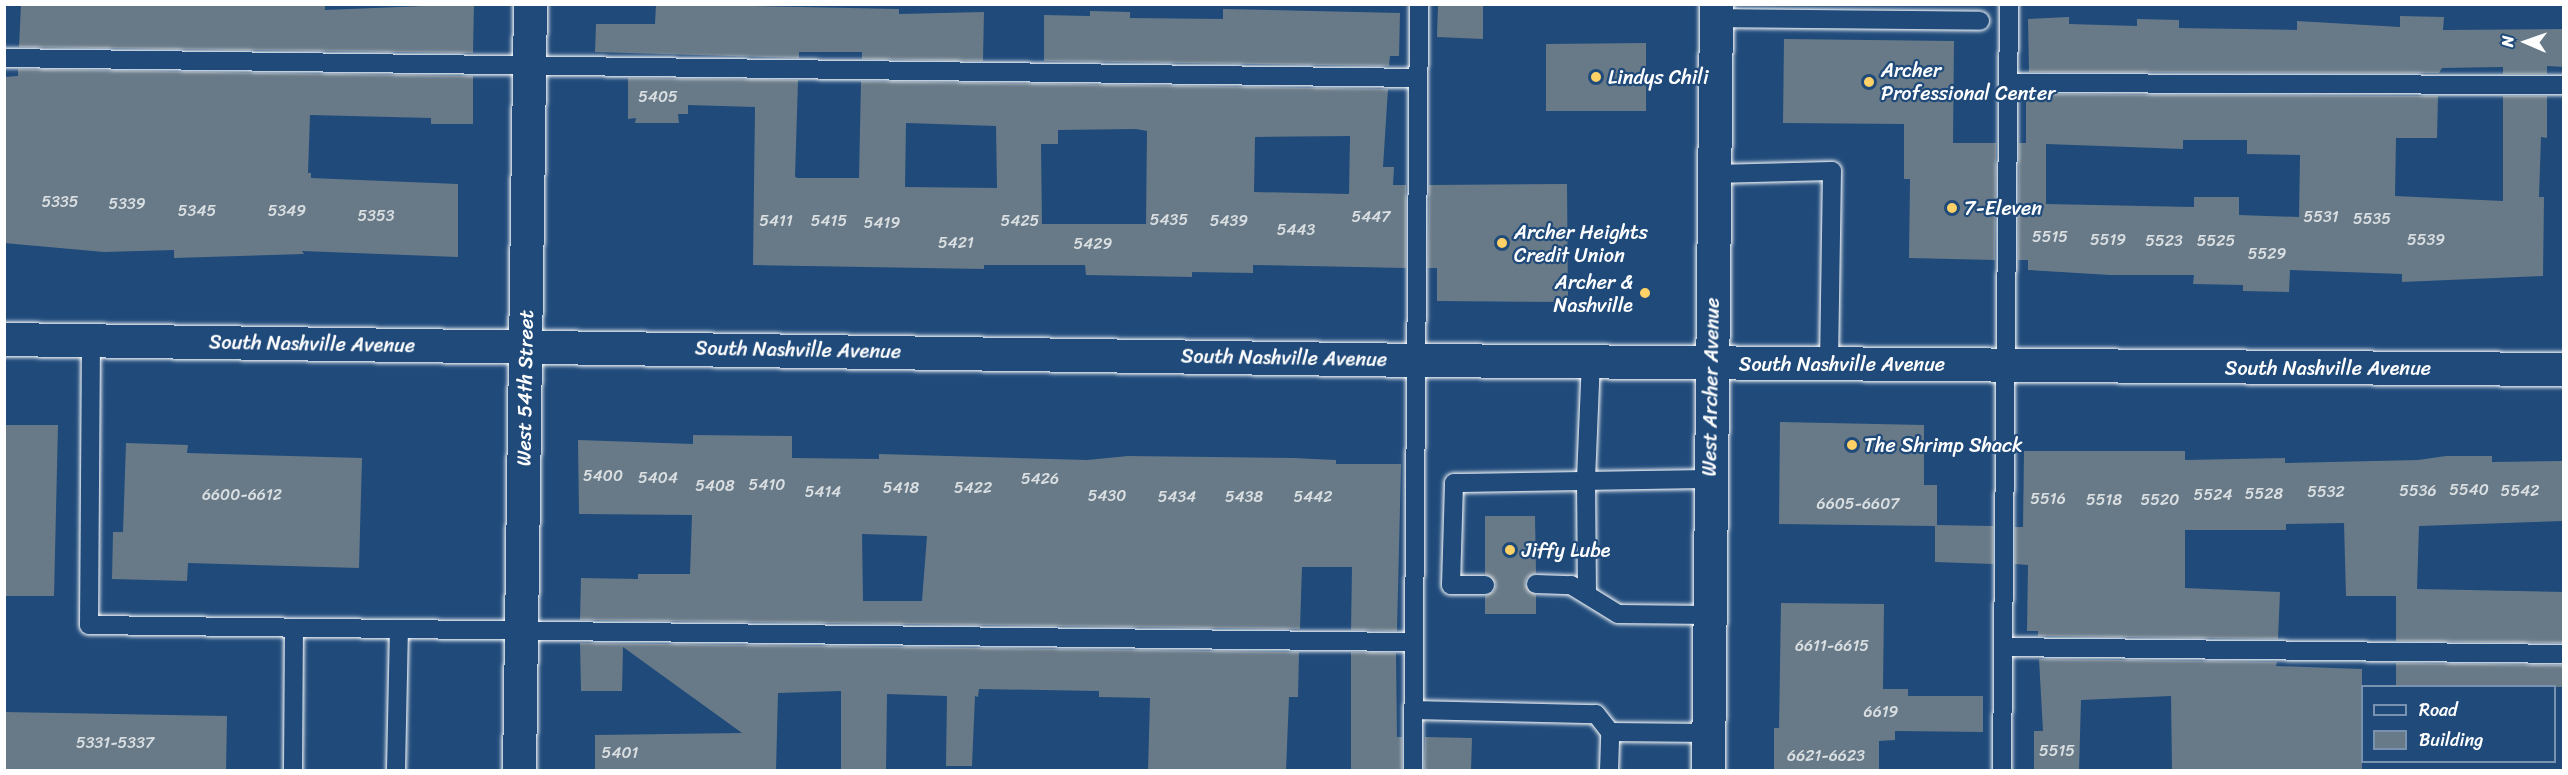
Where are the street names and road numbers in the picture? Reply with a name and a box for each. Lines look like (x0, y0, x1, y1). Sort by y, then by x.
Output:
street label: West Archer Avenue (1697, 298, 1725, 476)
street label: West 54th Street (512, 310, 538, 466)
street label: South Nashville Avenue (209, 330, 415, 358)
street label: South Nashville Avenue (695, 336, 901, 364)
street label: South Nashville Avenue (1181, 344, 1387, 372)
street label: South Nashville Avenue (1739, 352, 1945, 376)
street label: South Nashville Avenue (2225, 356, 2431, 380)

